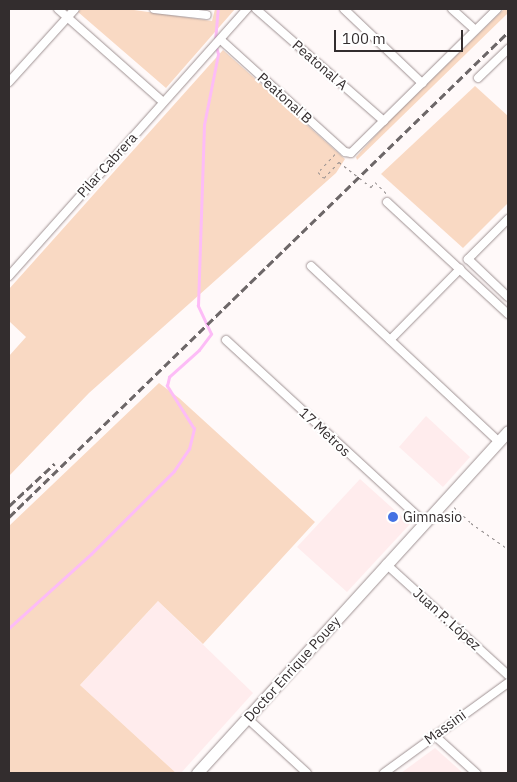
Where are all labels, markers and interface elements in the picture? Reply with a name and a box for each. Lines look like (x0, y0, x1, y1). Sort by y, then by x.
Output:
scale bar (337, 20, 466, 52)
text: 100 m (342, 29, 386, 48)
street label: Peatonal A (289, 36, 351, 94)
street label: Peatonal B (254, 69, 316, 127)
street label: Pilar Cabrera (74, 129, 140, 201)
street label: 17 Metros (296, 404, 354, 460)
place label: Gimnasio (403, 509, 462, 525)
marker: Gimnasio (387, 511, 399, 523)
street label: Juan P. López (410, 584, 484, 654)
street label: Doctor Enrique Pouey (240, 613, 344, 725)
street label: Massini (421, 706, 469, 748)

